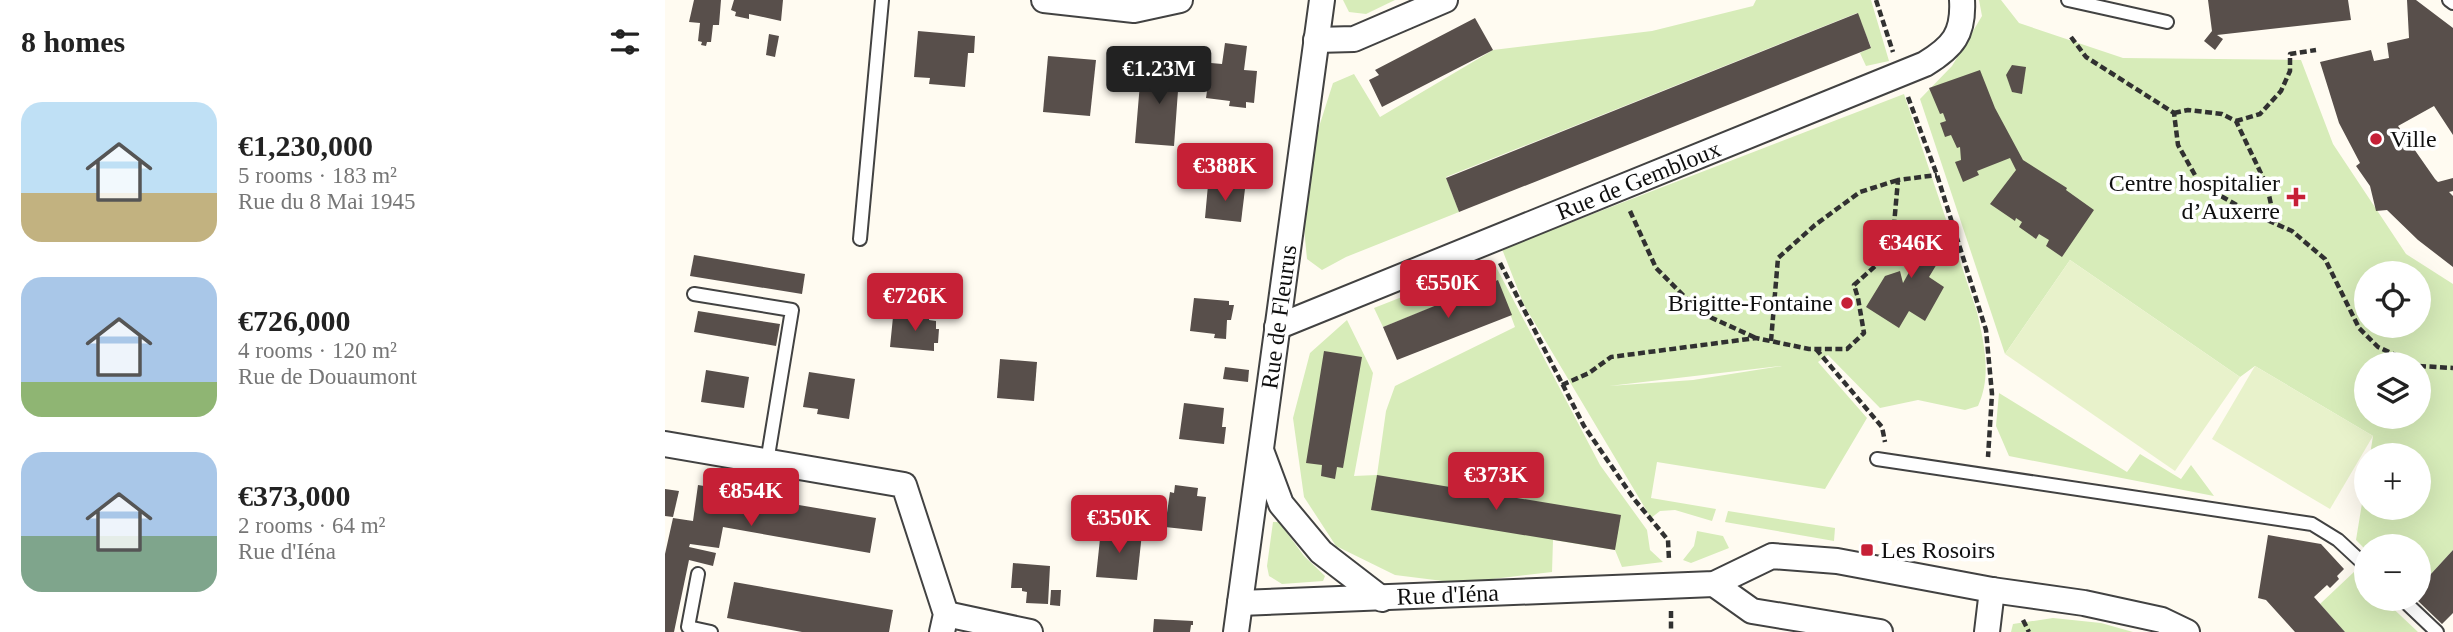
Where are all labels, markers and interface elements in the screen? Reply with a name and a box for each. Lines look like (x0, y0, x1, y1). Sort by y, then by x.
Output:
icon: filters (606, 23, 644, 61)
text: 8 homes (21, 25, 125, 58)
pin: €1.23M (1102, 46, 1216, 106)
text: €1.23M (1122, 56, 1196, 81)
place label: Ville (2390, 126, 2437, 152)
text: €1,230,000 (238, 129, 373, 162)
icon: home (77, 130, 161, 214)
marker: Ville (2368, 131, 2384, 147)
street label: Rue de Gembloux (1553, 135, 1724, 225)
pin: €388K (1176, 144, 1274, 203)
text: €388K (1193, 153, 1257, 178)
text: 5 rooms · 183 m² (238, 163, 397, 188)
place label: Centre hospitalier d’Auxerre (2109, 170, 2280, 224)
marker: Centre hospitalier d’Auxerre (2286, 187, 2306, 207)
text: Rue du 8 Mai 1945 (238, 189, 416, 214)
pin: €346K (1862, 220, 1960, 280)
text: €346K (1879, 230, 1943, 255)
street label: Rue de Fleurus (1256, 243, 1302, 391)
pin: €550K (1399, 260, 1497, 320)
map controls (2354, 261, 2431, 611)
button: locate (2354, 261, 2431, 338)
text: €550K (1416, 270, 1480, 295)
pin: €726K (866, 274, 964, 333)
text: €726K (883, 283, 947, 308)
place label: Brigitte-Fontaine (1668, 290, 1833, 316)
marker: Brigitte-Fontaine (1839, 295, 1855, 311)
text: €726,000 (238, 304, 351, 337)
icon: home (77, 305, 161, 389)
text: 4 rooms · 120 m² (238, 338, 397, 363)
button: layers (2354, 352, 2431, 429)
text: Rue de Douaumont (238, 364, 417, 389)
button: + (2354, 443, 2431, 520)
pin: €373K (1447, 452, 1545, 512)
text: €373K (1464, 462, 1528, 487)
pin: €854K (702, 468, 800, 528)
text: €854K (719, 478, 783, 503)
text: €373,000 (238, 479, 351, 512)
icon: home (77, 480, 161, 564)
pin: €350K (1070, 496, 1168, 555)
text: €350K (1087, 505, 1151, 530)
text: 2 rooms · 64 m² (238, 513, 385, 538)
button: − (2354, 534, 2431, 611)
place label: Les Rosoirs (1881, 537, 1995, 563)
text: Rue d'Iéna (238, 539, 336, 564)
marker: Les Rosoirs (1859, 542, 1875, 558)
street label: Rue d'Iéna (1396, 580, 1500, 610)

